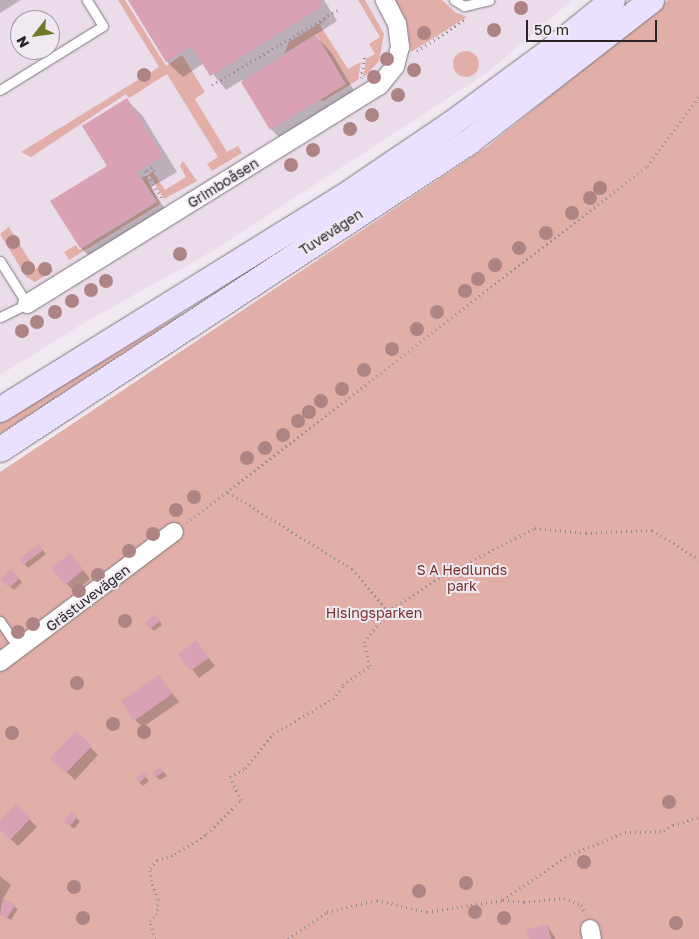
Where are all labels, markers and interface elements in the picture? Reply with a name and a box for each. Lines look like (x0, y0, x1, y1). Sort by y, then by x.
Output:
north arrow (10, 10, 60, 60)
scale bar (529, 10, 660, 42)
text: 50 m (534, 20, 569, 38)
text: N (12, 33, 32, 51)
street label: Grimboåsen (184, 155, 262, 211)
street label: Tuvevägen (296, 205, 366, 259)
street label: Grästuvevägen (43, 561, 133, 635)
park label: S A Hedlunds park (417, 562, 507, 594)
park label: Hisingsparken (326, 605, 422, 621)

